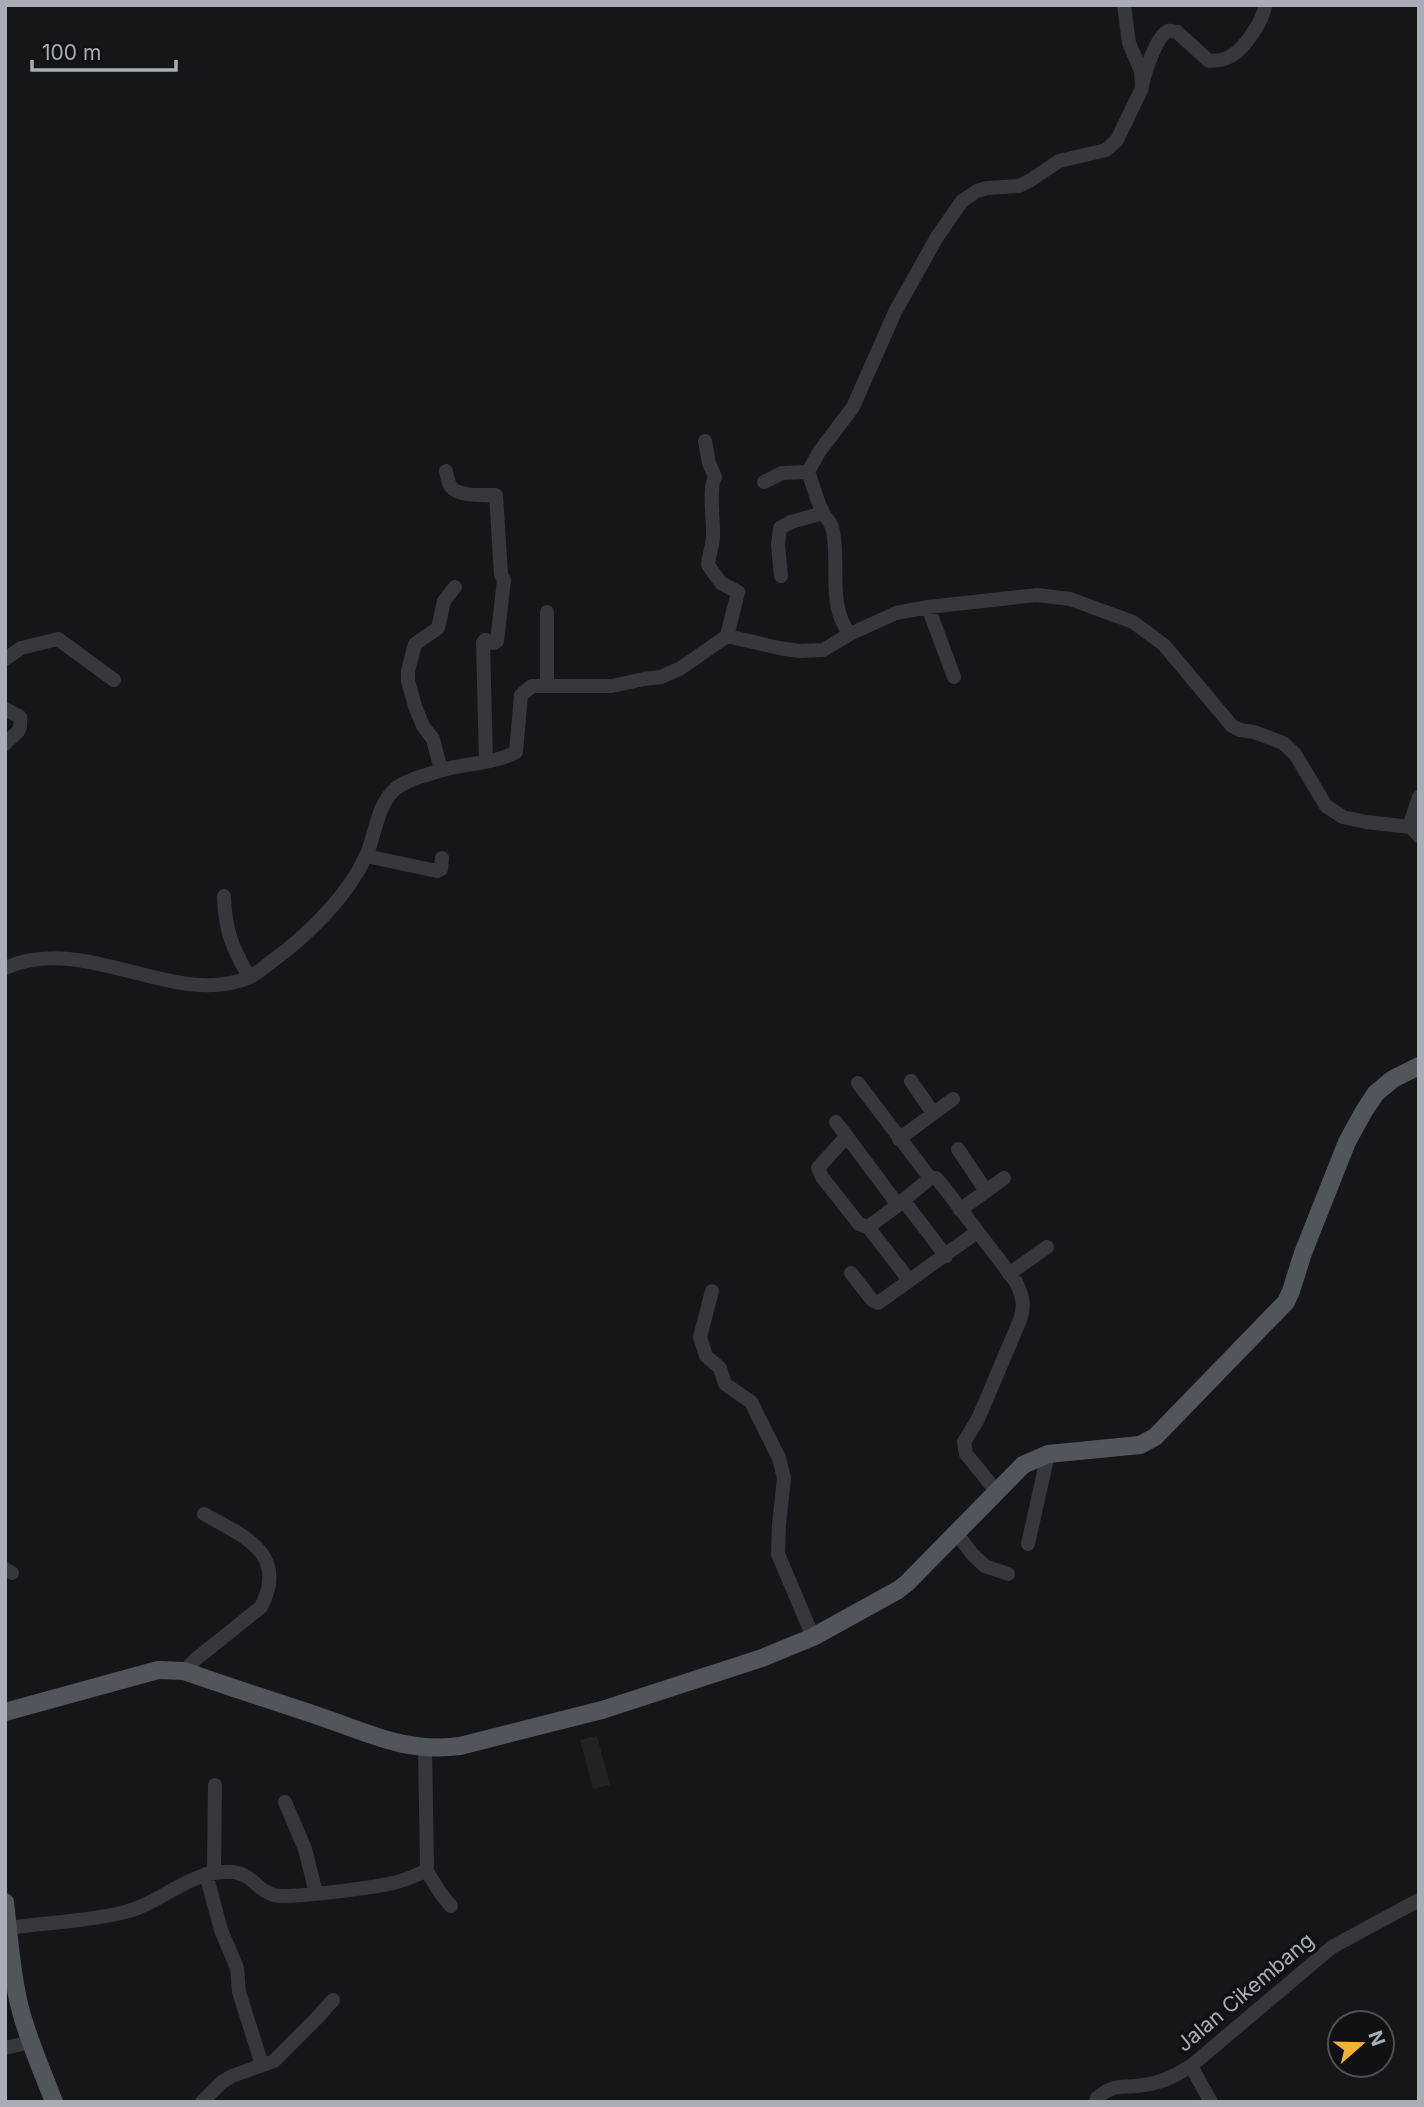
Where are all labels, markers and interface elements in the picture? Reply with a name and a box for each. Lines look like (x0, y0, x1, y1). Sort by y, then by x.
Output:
scale bar (32, 28, 175, 72)
text: 100 m (42, 40, 101, 65)
street label: Jalan Cikembang (1171, 1927, 1319, 2057)
north arrow (1326, 2009, 1396, 2079)
text: N (1363, 2028, 1390, 2049)

